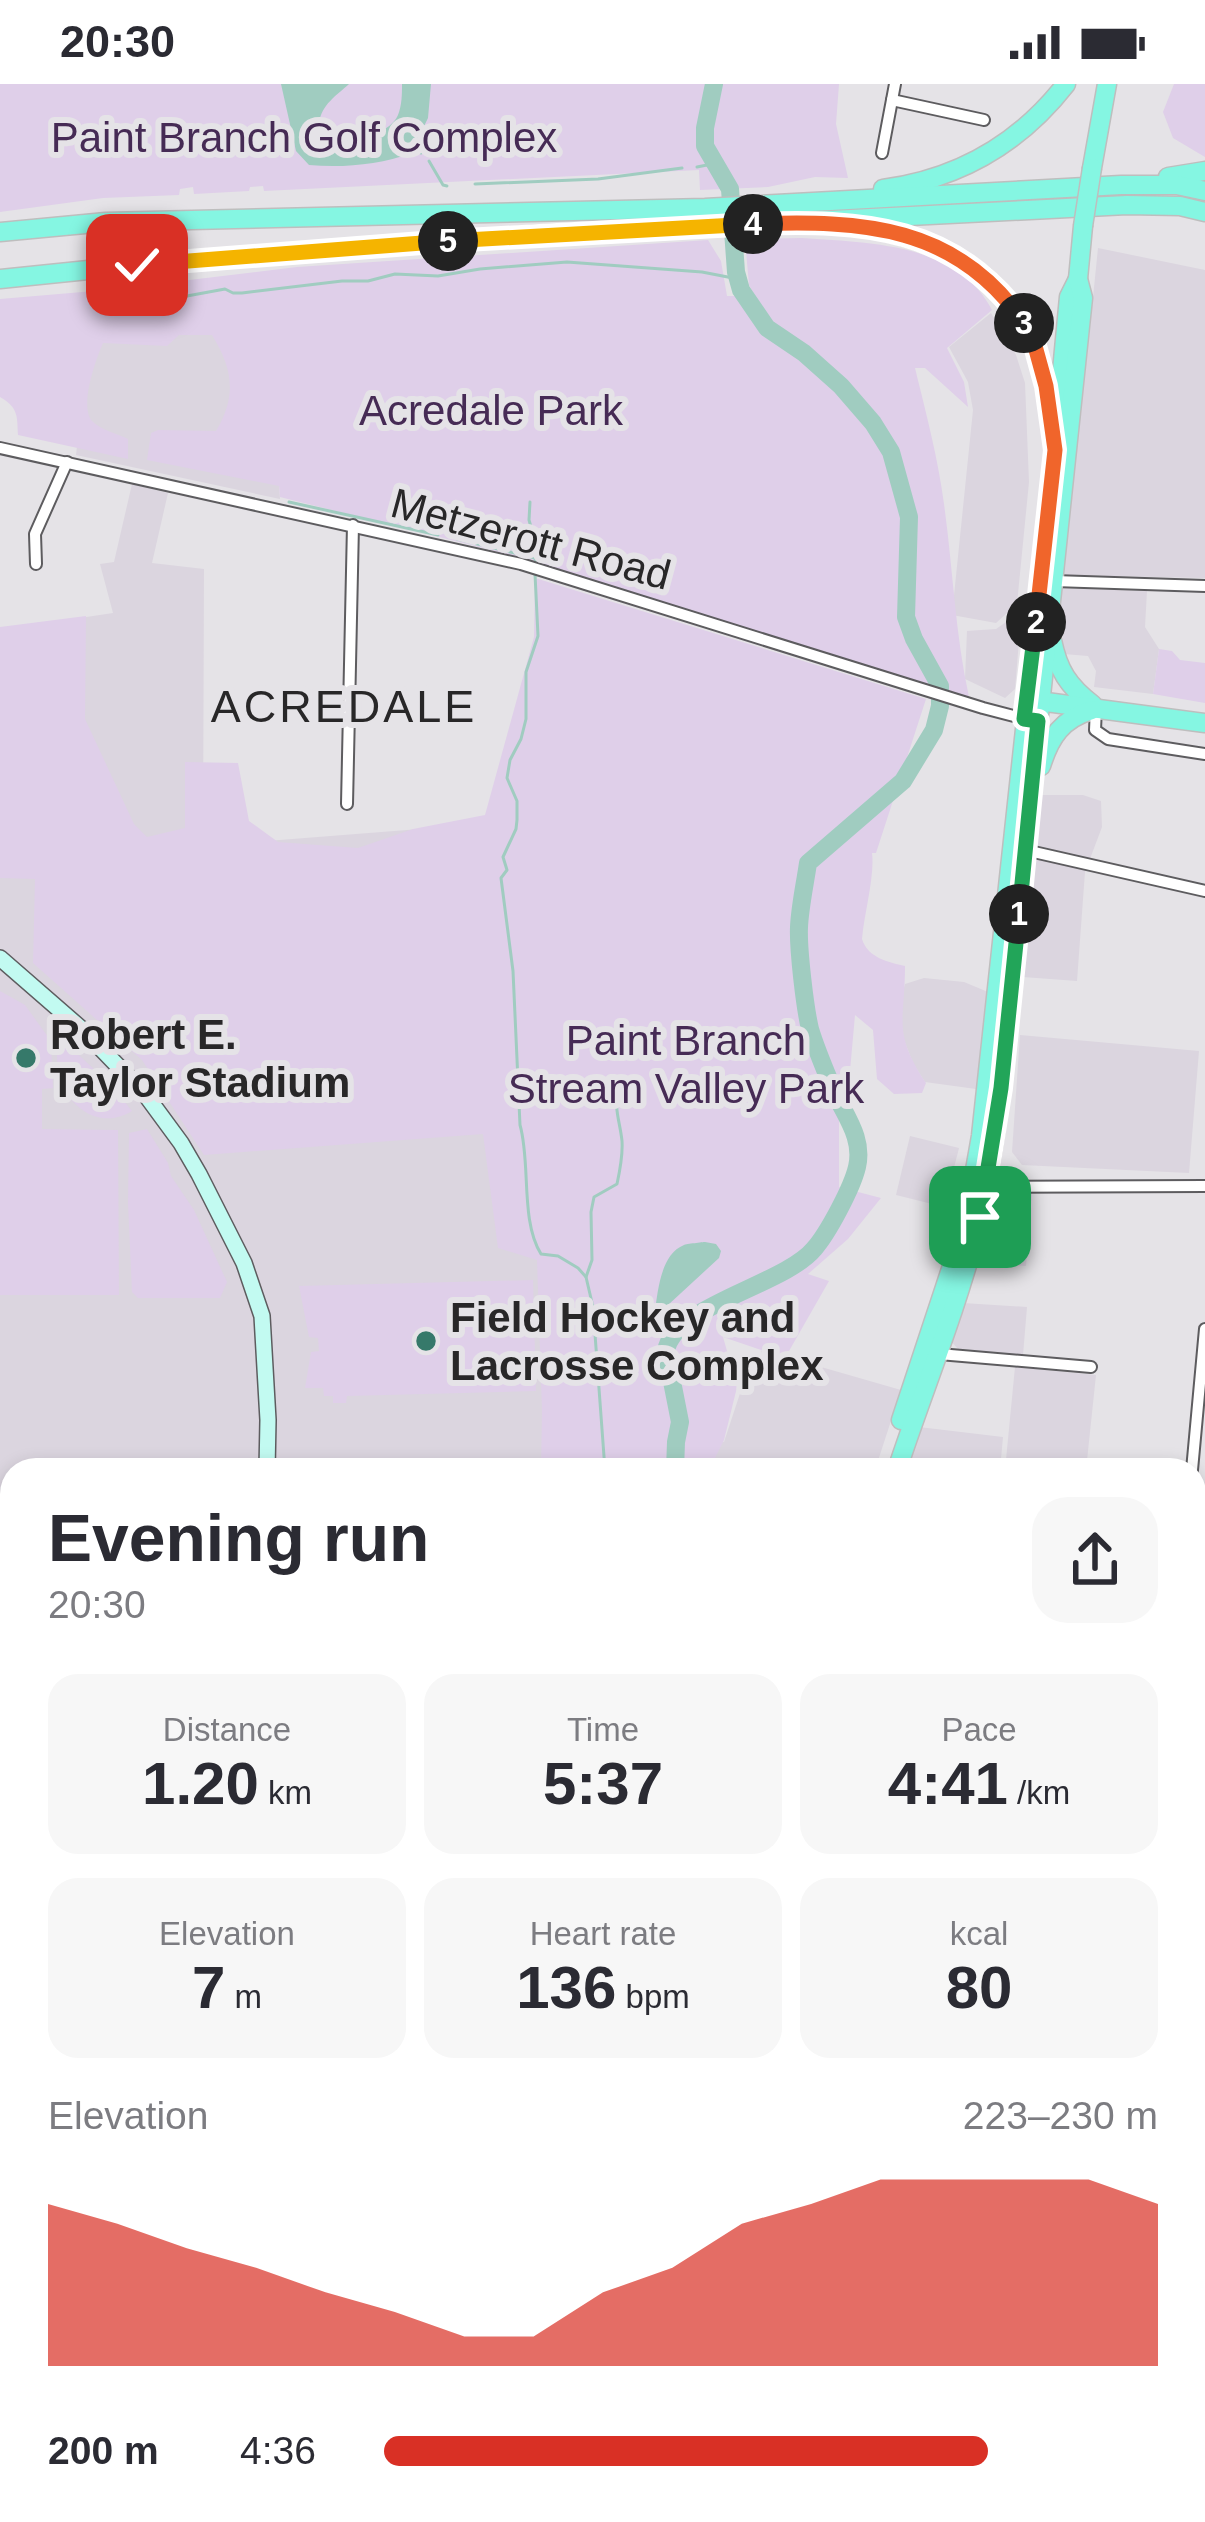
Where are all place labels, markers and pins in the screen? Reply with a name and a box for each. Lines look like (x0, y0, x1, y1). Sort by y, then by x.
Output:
pin: 4 (723, 194, 783, 254)
pin: 5 (418, 211, 478, 271)
pin (86, 214, 188, 316)
pin: 3 (994, 293, 1054, 353)
pin: 2 (1006, 592, 1066, 652)
pin: 1 (989, 884, 1049, 944)
place label: Robert E. Taylor Stadium (50, 1011, 350, 1106)
marker: Robert E. Taylor Stadium (13, 1045, 39, 1071)
pin (929, 1166, 1031, 1268)
place label: Field Hockey and Lacrosse Complex (450, 1294, 824, 1389)
marker: Field Hockey and Lacrosse Complex (413, 1328, 439, 1354)

